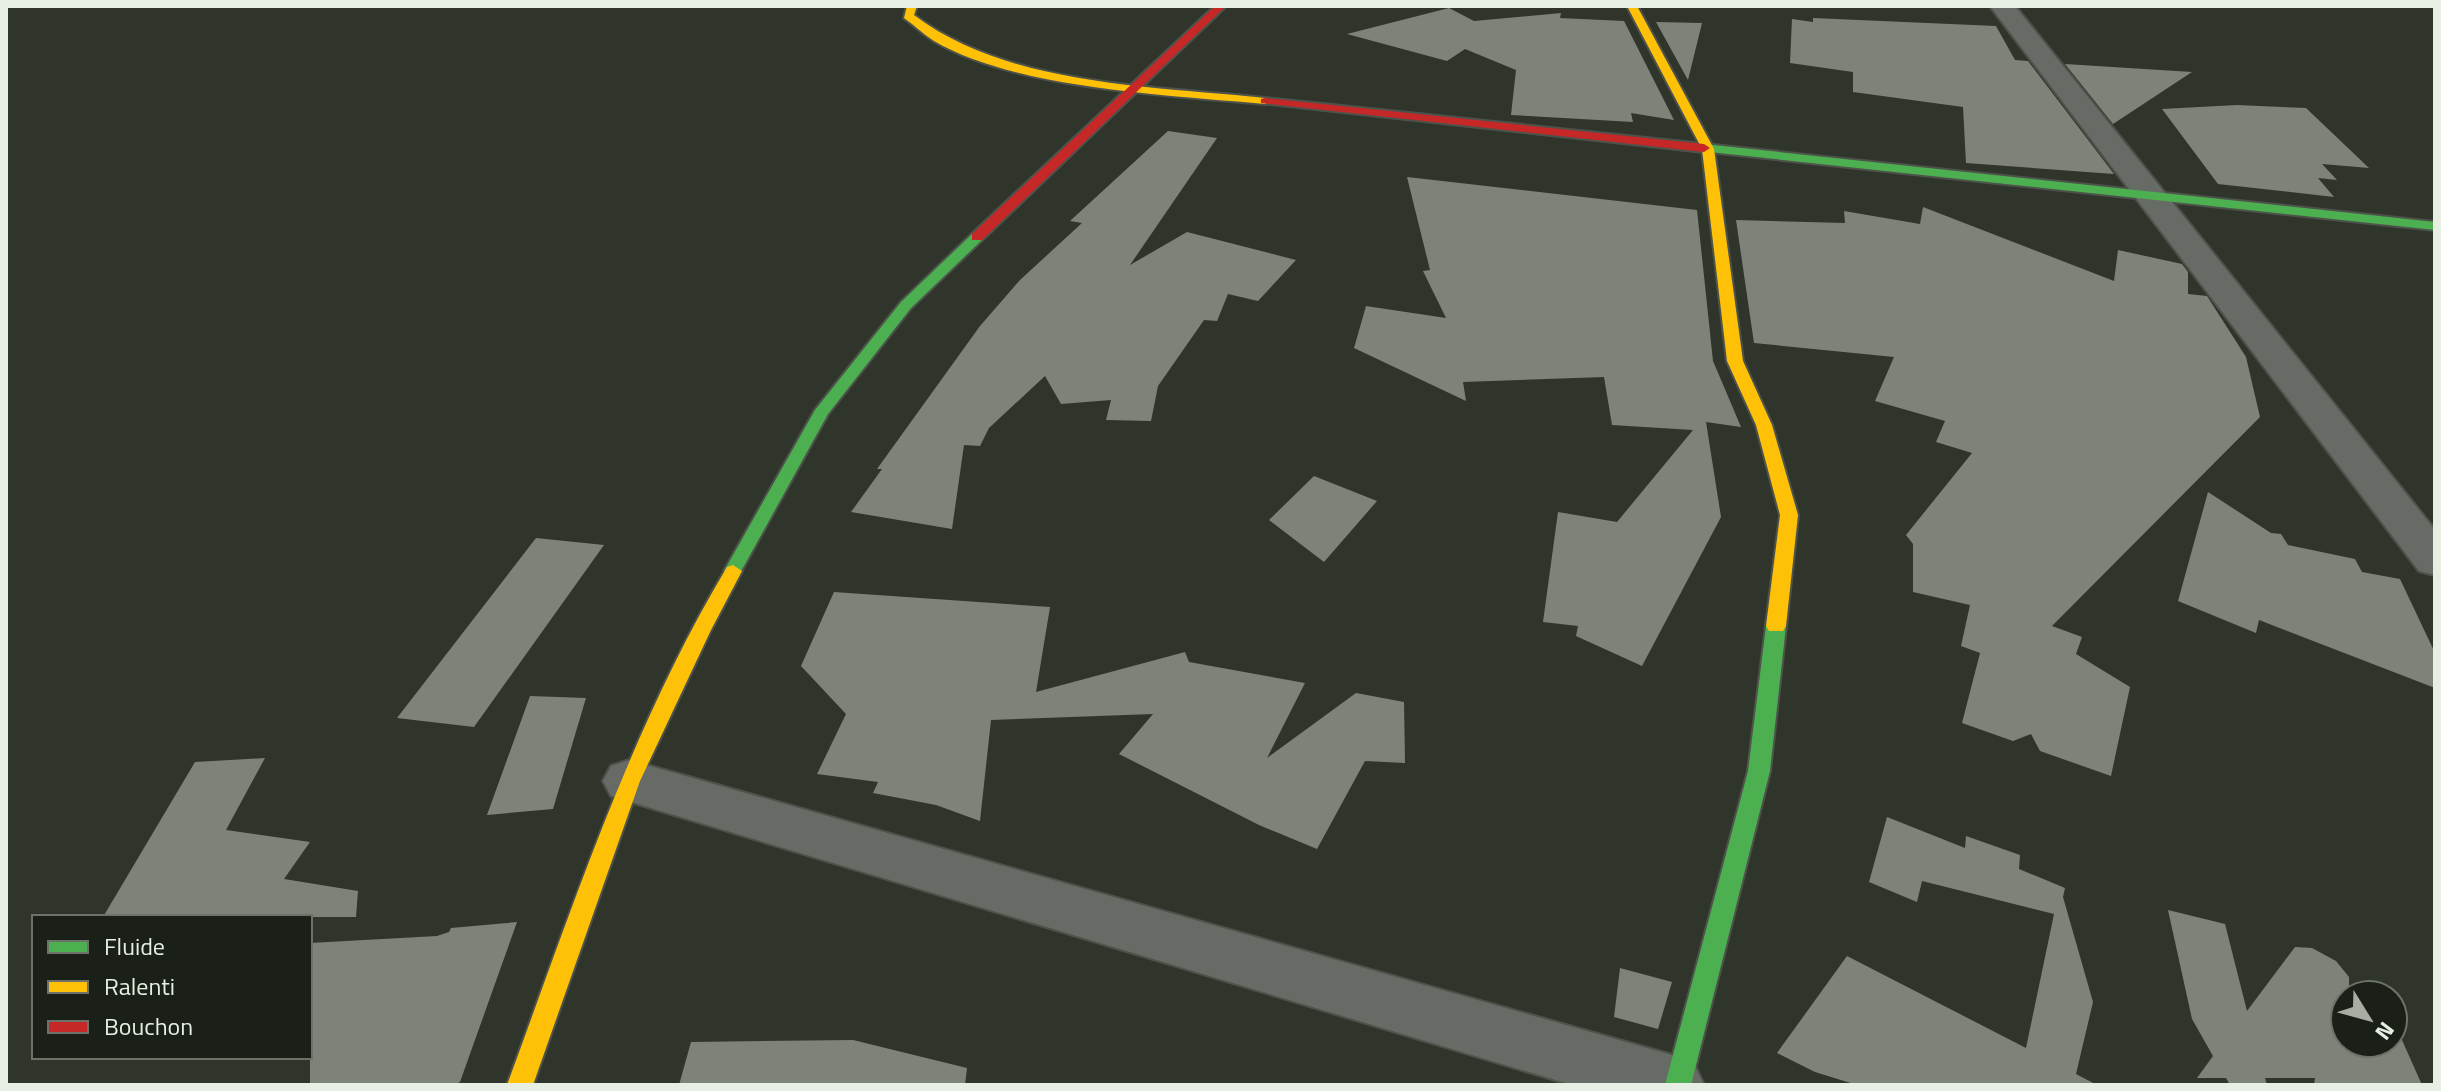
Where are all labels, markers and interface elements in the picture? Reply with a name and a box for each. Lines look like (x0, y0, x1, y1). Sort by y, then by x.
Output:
legend (32, 915, 312, 1059)
text: Fluide (104, 928, 165, 964)
text: Ralenti (104, 968, 175, 1004)
north arrow (2329, 979, 2409, 1059)
text: Bouchon (104, 1008, 193, 1044)
text: N (2367, 1015, 2403, 1047)

